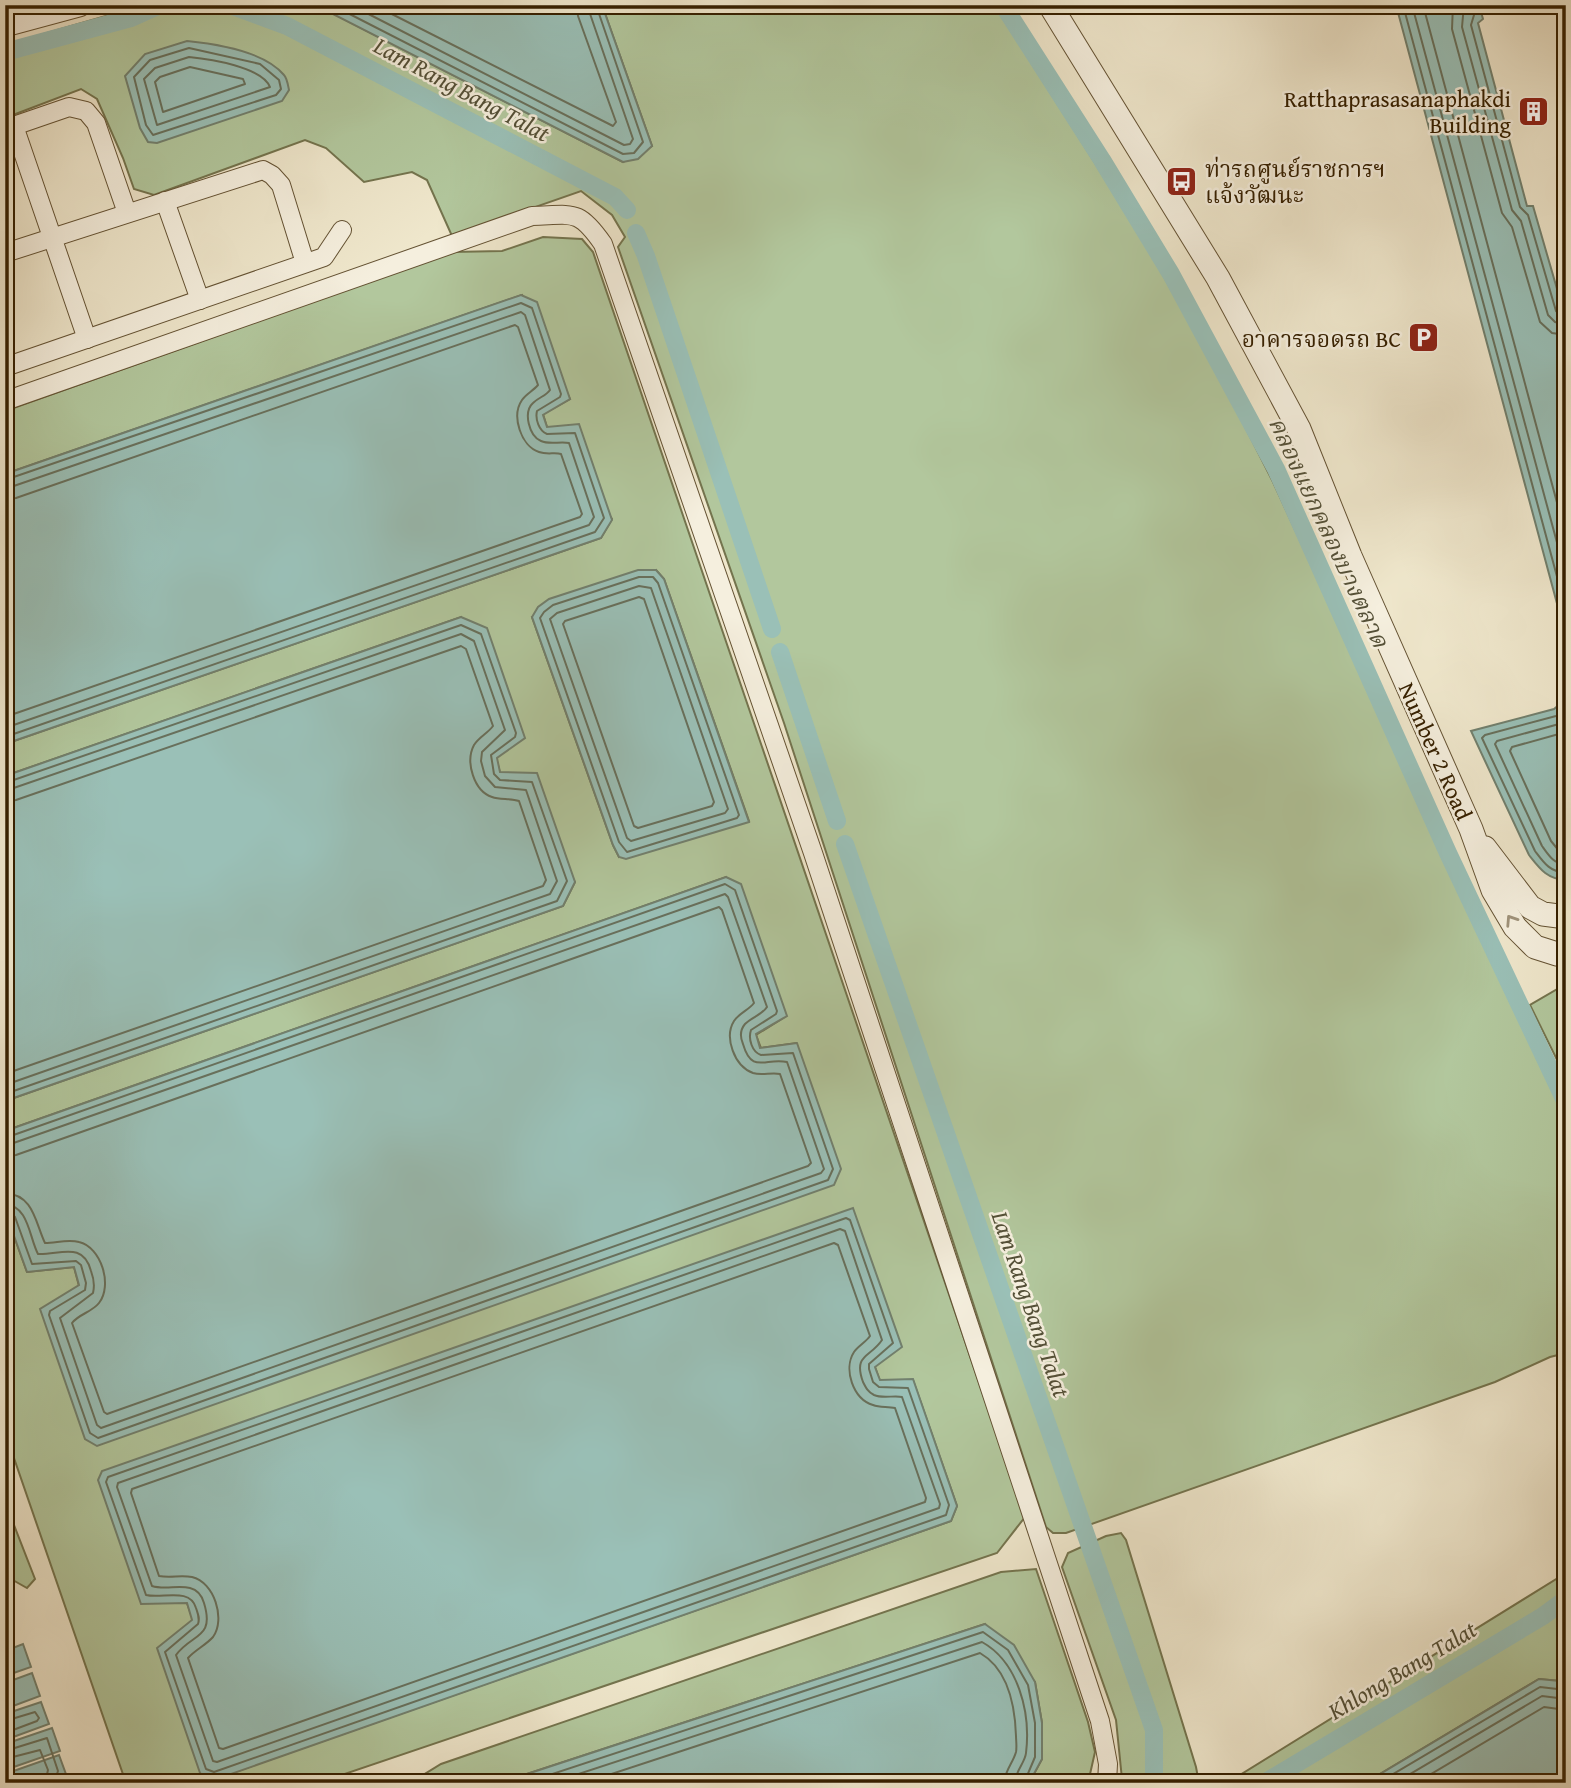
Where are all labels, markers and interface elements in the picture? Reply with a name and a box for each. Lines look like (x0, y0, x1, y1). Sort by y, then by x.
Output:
water label: Lam Rang Bang Talat (367, 27, 557, 150)
place label: Ratthaprasasanaphakdi Building (1284, 82, 1512, 141)
building icon: Ratthaprasasanaphakdi Building (1517, 94, 1551, 128)
place label: ท่ารถศูนย์ราชการฯ แจ้งวัฒนะ (1205, 152, 1385, 211)
bus stop icon: ท่ารถศูนย์ราชการฯ แจ้งวัฒนะ (1165, 164, 1199, 198)
parking icon: อาคารจอดรถ BC (1407, 321, 1441, 355)
place label: อาคารจอดรถ BC (1242, 322, 1401, 355)
water label: คลองแยกคลองบางตลาด (1260, 411, 1398, 654)
street label: Number 2 Road (1391, 677, 1481, 826)
one-way arrow (1507, 915, 1519, 928)
water label: Lam Rang Bang Talat (982, 1205, 1079, 1402)
water label: Khlong Bang Talat (1320, 1612, 1483, 1729)

